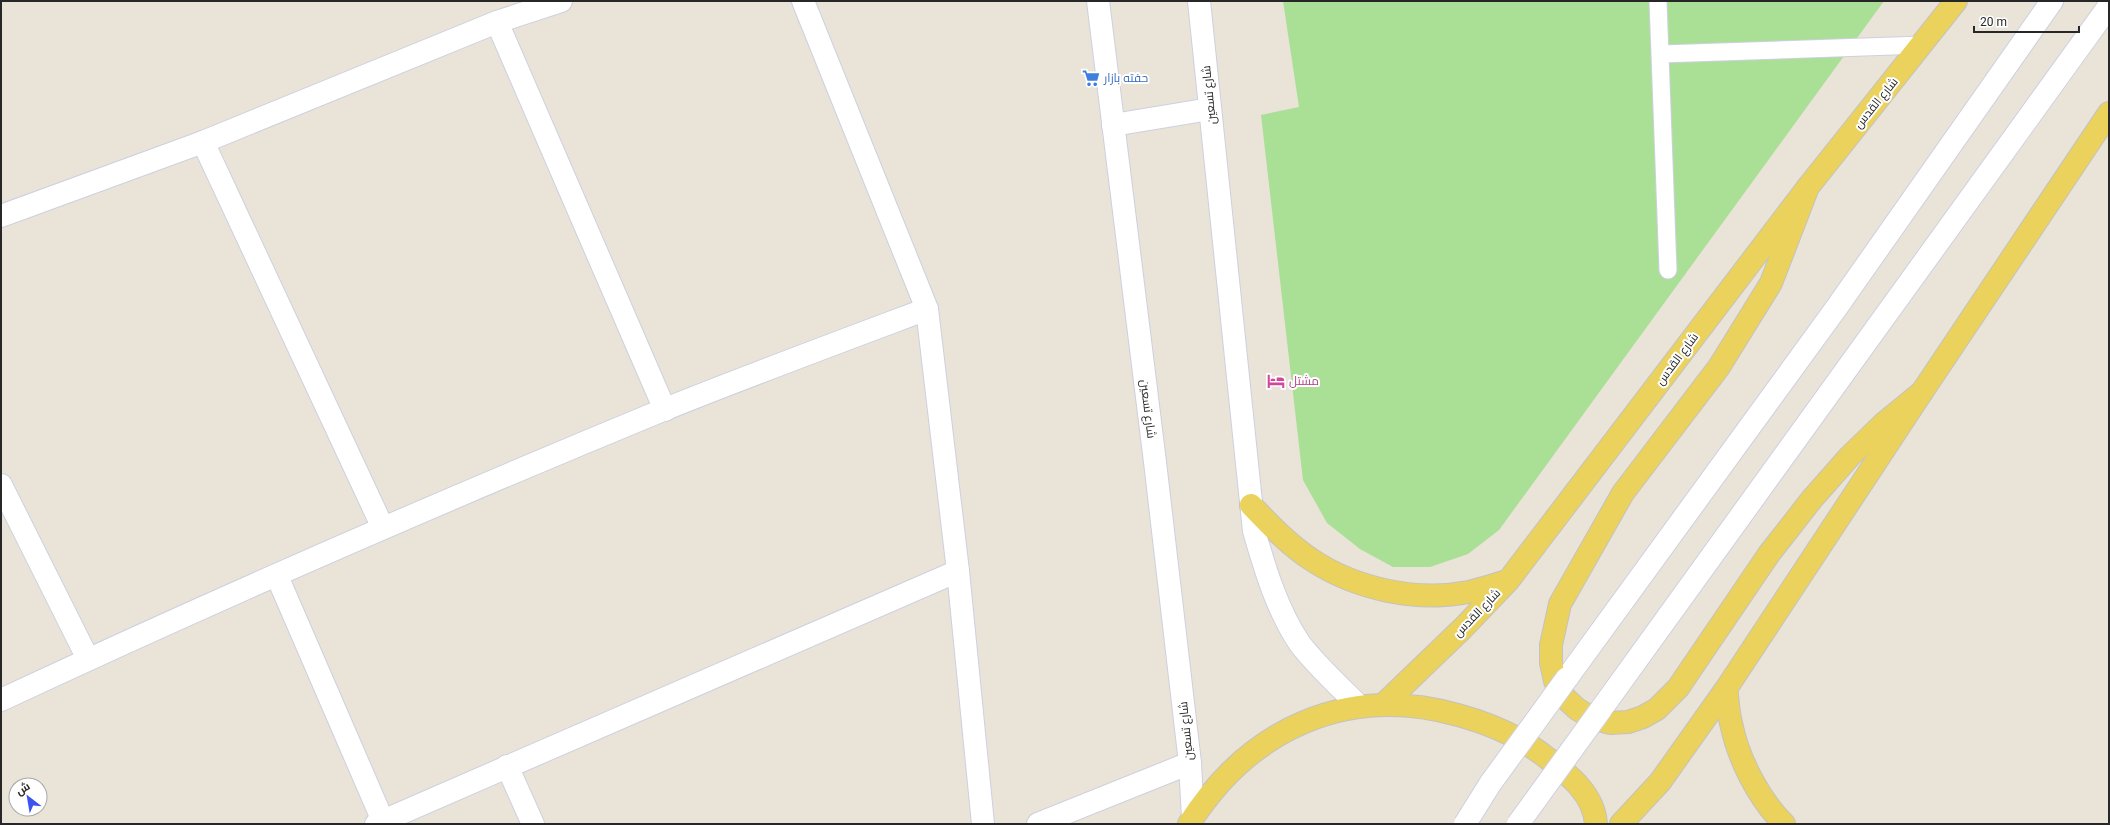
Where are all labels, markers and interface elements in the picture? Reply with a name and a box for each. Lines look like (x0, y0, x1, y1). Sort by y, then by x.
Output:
scale bar (1974, 8, 2079, 34)
text: 20 m (1980, 15, 2007, 29)
street label: شارع تسعين (1199, 65, 1220, 125)
supermarket icon: حفته بازار (1081, 68, 1101, 88)
place label: حفته بازار (1103, 71, 1148, 85)
street label: شارع القدس (1851, 75, 1902, 132)
street label: شارع القدس (1653, 330, 1702, 388)
hotel icon: مشتل (1266, 371, 1286, 391)
place label: مشتل (1289, 374, 1319, 388)
street label: شارع تسعين (1136, 379, 1159, 439)
street label: شارع القدس (1451, 586, 1504, 641)
street label: شارع تسعين (1176, 701, 1197, 761)
north arrow (8, 777, 48, 817)
text: ش (14, 780, 33, 798)

